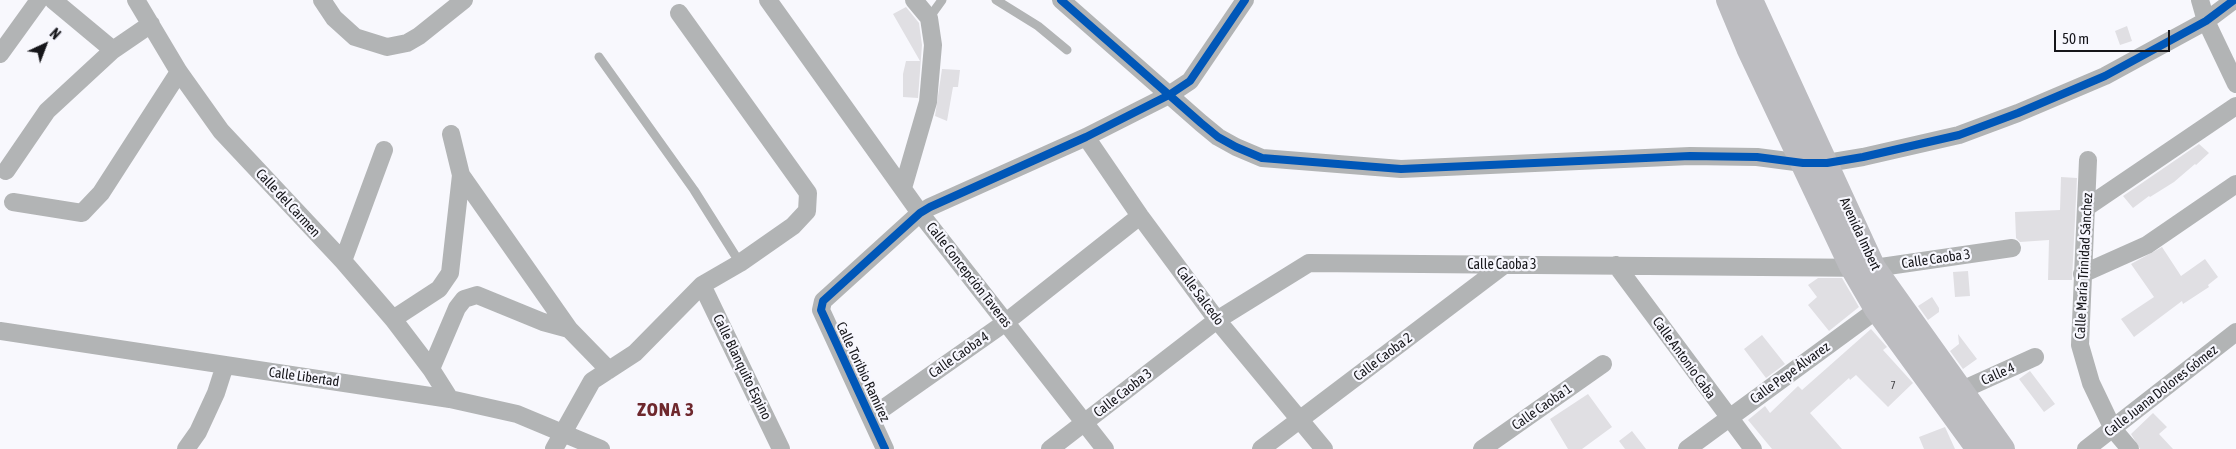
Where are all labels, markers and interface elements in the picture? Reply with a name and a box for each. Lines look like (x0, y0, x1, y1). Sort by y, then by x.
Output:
north arrow (20, 20, 70, 70)
scale bar (2056, 20, 2172, 52)
text: N (47, 25, 64, 43)
text: 50 m (2062, 30, 2089, 47)
street label: Calle del Carmen (252, 165, 324, 241)
street label: Calle María Trinidad Sánchez (2072, 192, 2096, 340)
street label: Avenida Imbert (1836, 195, 1884, 273)
street label: Calle Concepción Taveras (923, 219, 1015, 331)
street label: Calle Caoba 3 (1900, 246, 1972, 272)
street label: Calle Caoba 3 (1467, 257, 1537, 273)
street label: Calle Salcedo (1173, 263, 1227, 329)
street label: Calle Blanquito Espino (709, 312, 775, 422)
street label: Calle Antonio Caba (1649, 314, 1719, 402)
street label: Calle Toribio Ramírez (833, 319, 893, 425)
street label: Calle Caoba 4 (926, 328, 992, 382)
street label: Calle Caoba 2 (1350, 329, 1416, 385)
street label: Calle Pepe Álvarez (1747, 338, 1833, 408)
street label: Calle Juana Dolores Gómez (2101, 342, 2221, 440)
street label: Calle 4 (1979, 359, 2017, 389)
street label: Calle Libertad (268, 364, 340, 390)
street label: Calle Caoba 3 (1090, 365, 1156, 421)
house number: 7 (1890, 379, 1896, 393)
street label: Calle Caoba 1 (1509, 380, 1575, 434)
district label: ZONA 3 (636, 399, 696, 421)

